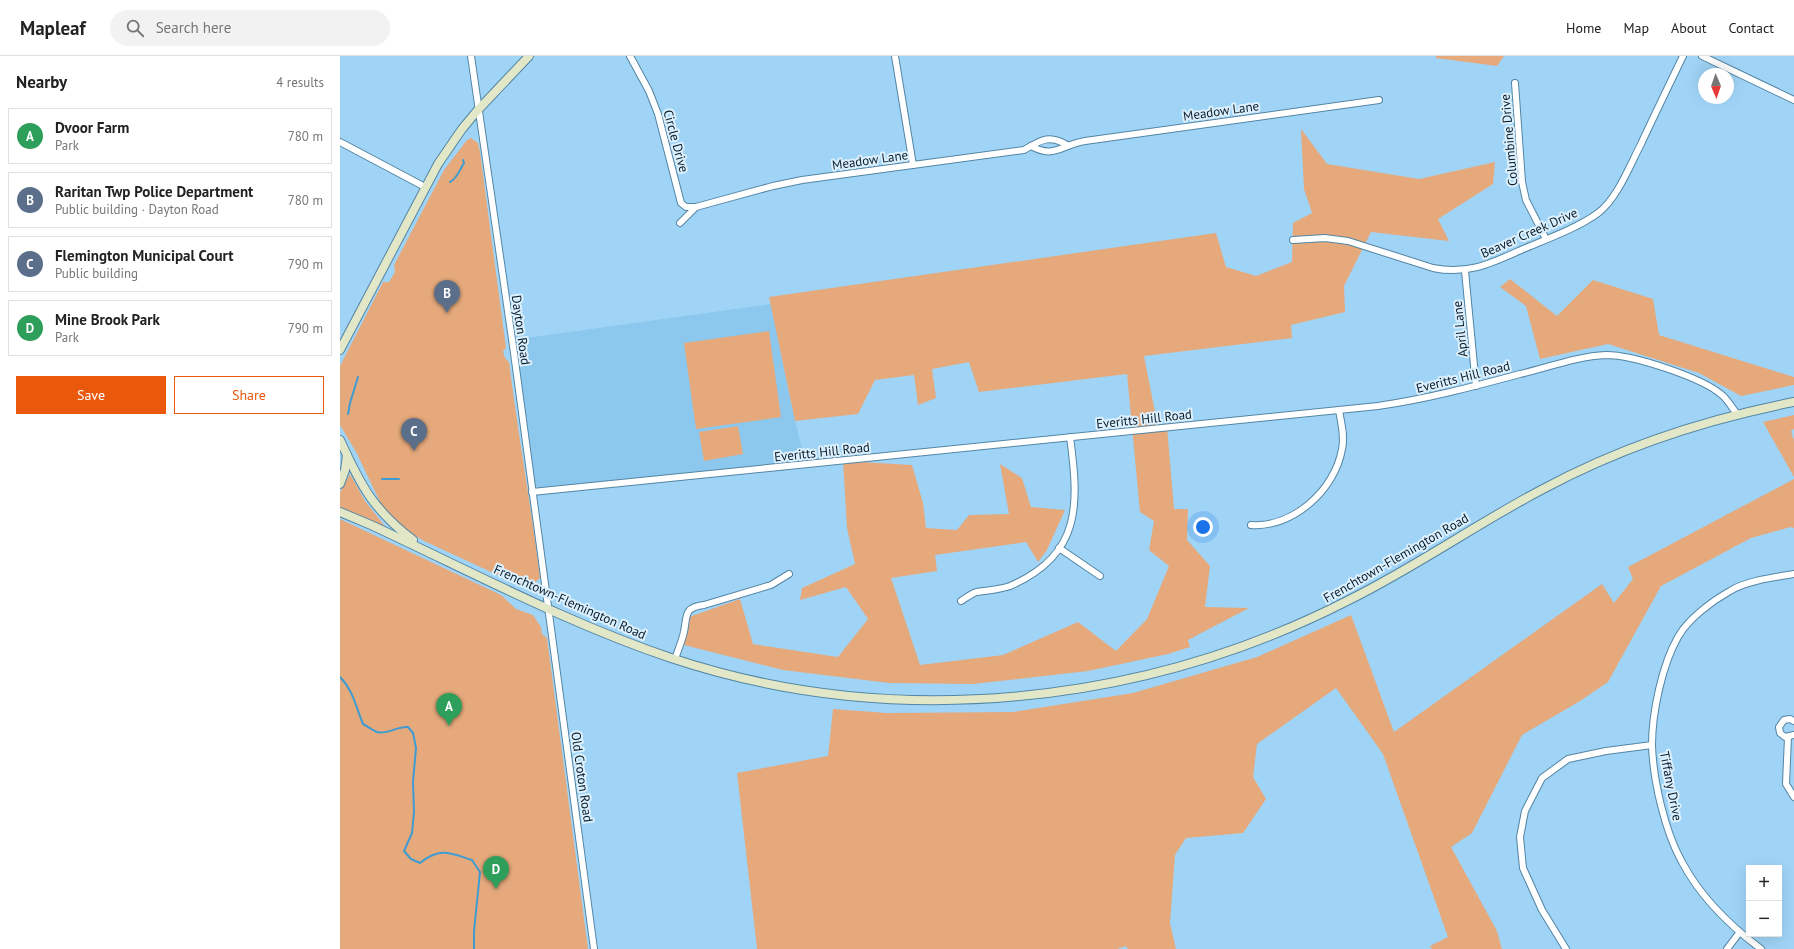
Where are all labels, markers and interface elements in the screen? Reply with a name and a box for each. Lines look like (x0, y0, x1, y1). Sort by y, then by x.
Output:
search box (110, 10, 390, 46)
text: Mapleaf (20, 16, 86, 40)
icon: search (124, 17, 146, 39)
text: Search here (156, 18, 231, 37)
text: Home (1566, 19, 1601, 37)
text: Map (1623, 19, 1649, 37)
text: About (1671, 19, 1707, 37)
text: Contact (1729, 19, 1774, 37)
north arrow (1698, 68, 1734, 104)
text: Nearby (16, 71, 67, 93)
text: 4 results (276, 74, 324, 91)
street label: Columbine Drive (1497, 93, 1521, 187)
street label: Meadow Lane (1182, 97, 1260, 125)
street label: Circle Drive (659, 108, 693, 174)
text: Dvoor Farm (55, 118, 129, 137)
text: A (26, 128, 34, 145)
text: 780 m (288, 128, 323, 145)
text: Park (55, 137, 79, 154)
street label: Meadow Lane (831, 146, 909, 174)
text: Raritan Twp Police Department (55, 182, 253, 201)
text: B (26, 192, 34, 209)
text: 780 m (288, 192, 323, 209)
text: Public building · Dayton Road (55, 201, 219, 218)
street label: Beaver Creek Drive (1478, 204, 1580, 262)
text: Flemington Municipal Court (55, 246, 233, 265)
text: C (26, 256, 34, 273)
text: 790 m (288, 256, 323, 273)
text: Public building (55, 265, 138, 282)
pin: B (434, 280, 460, 313)
street label: Dayton Road (508, 294, 534, 366)
street label: April Lane (1449, 300, 1471, 358)
text: Mine Brook Park (55, 310, 160, 329)
text: D (26, 320, 34, 337)
text: 790 m (288, 320, 323, 337)
text: Park (55, 329, 79, 346)
street label: Everitts Hill Road (1414, 357, 1512, 397)
button: Save (16, 376, 166, 414)
button: Share (174, 376, 324, 414)
street label: Everitts Hill Road (1095, 406, 1193, 432)
pin: C (401, 418, 427, 451)
street label: Everitts Hill Road (773, 439, 871, 465)
street label: Frenchtown-Flemington Road (1320, 509, 1472, 607)
your location (1193, 517, 1213, 537)
street label: Frenchtown-Flemington Road (491, 561, 649, 643)
pin: A (436, 693, 462, 726)
street label: Old Croton Road (567, 731, 597, 823)
street label: Tiffany Drive (1656, 750, 1686, 822)
pin: D (483, 856, 509, 889)
map controls (1746, 865, 1782, 937)
button: + (1746, 865, 1782, 901)
button: − (1746, 901, 1782, 937)

